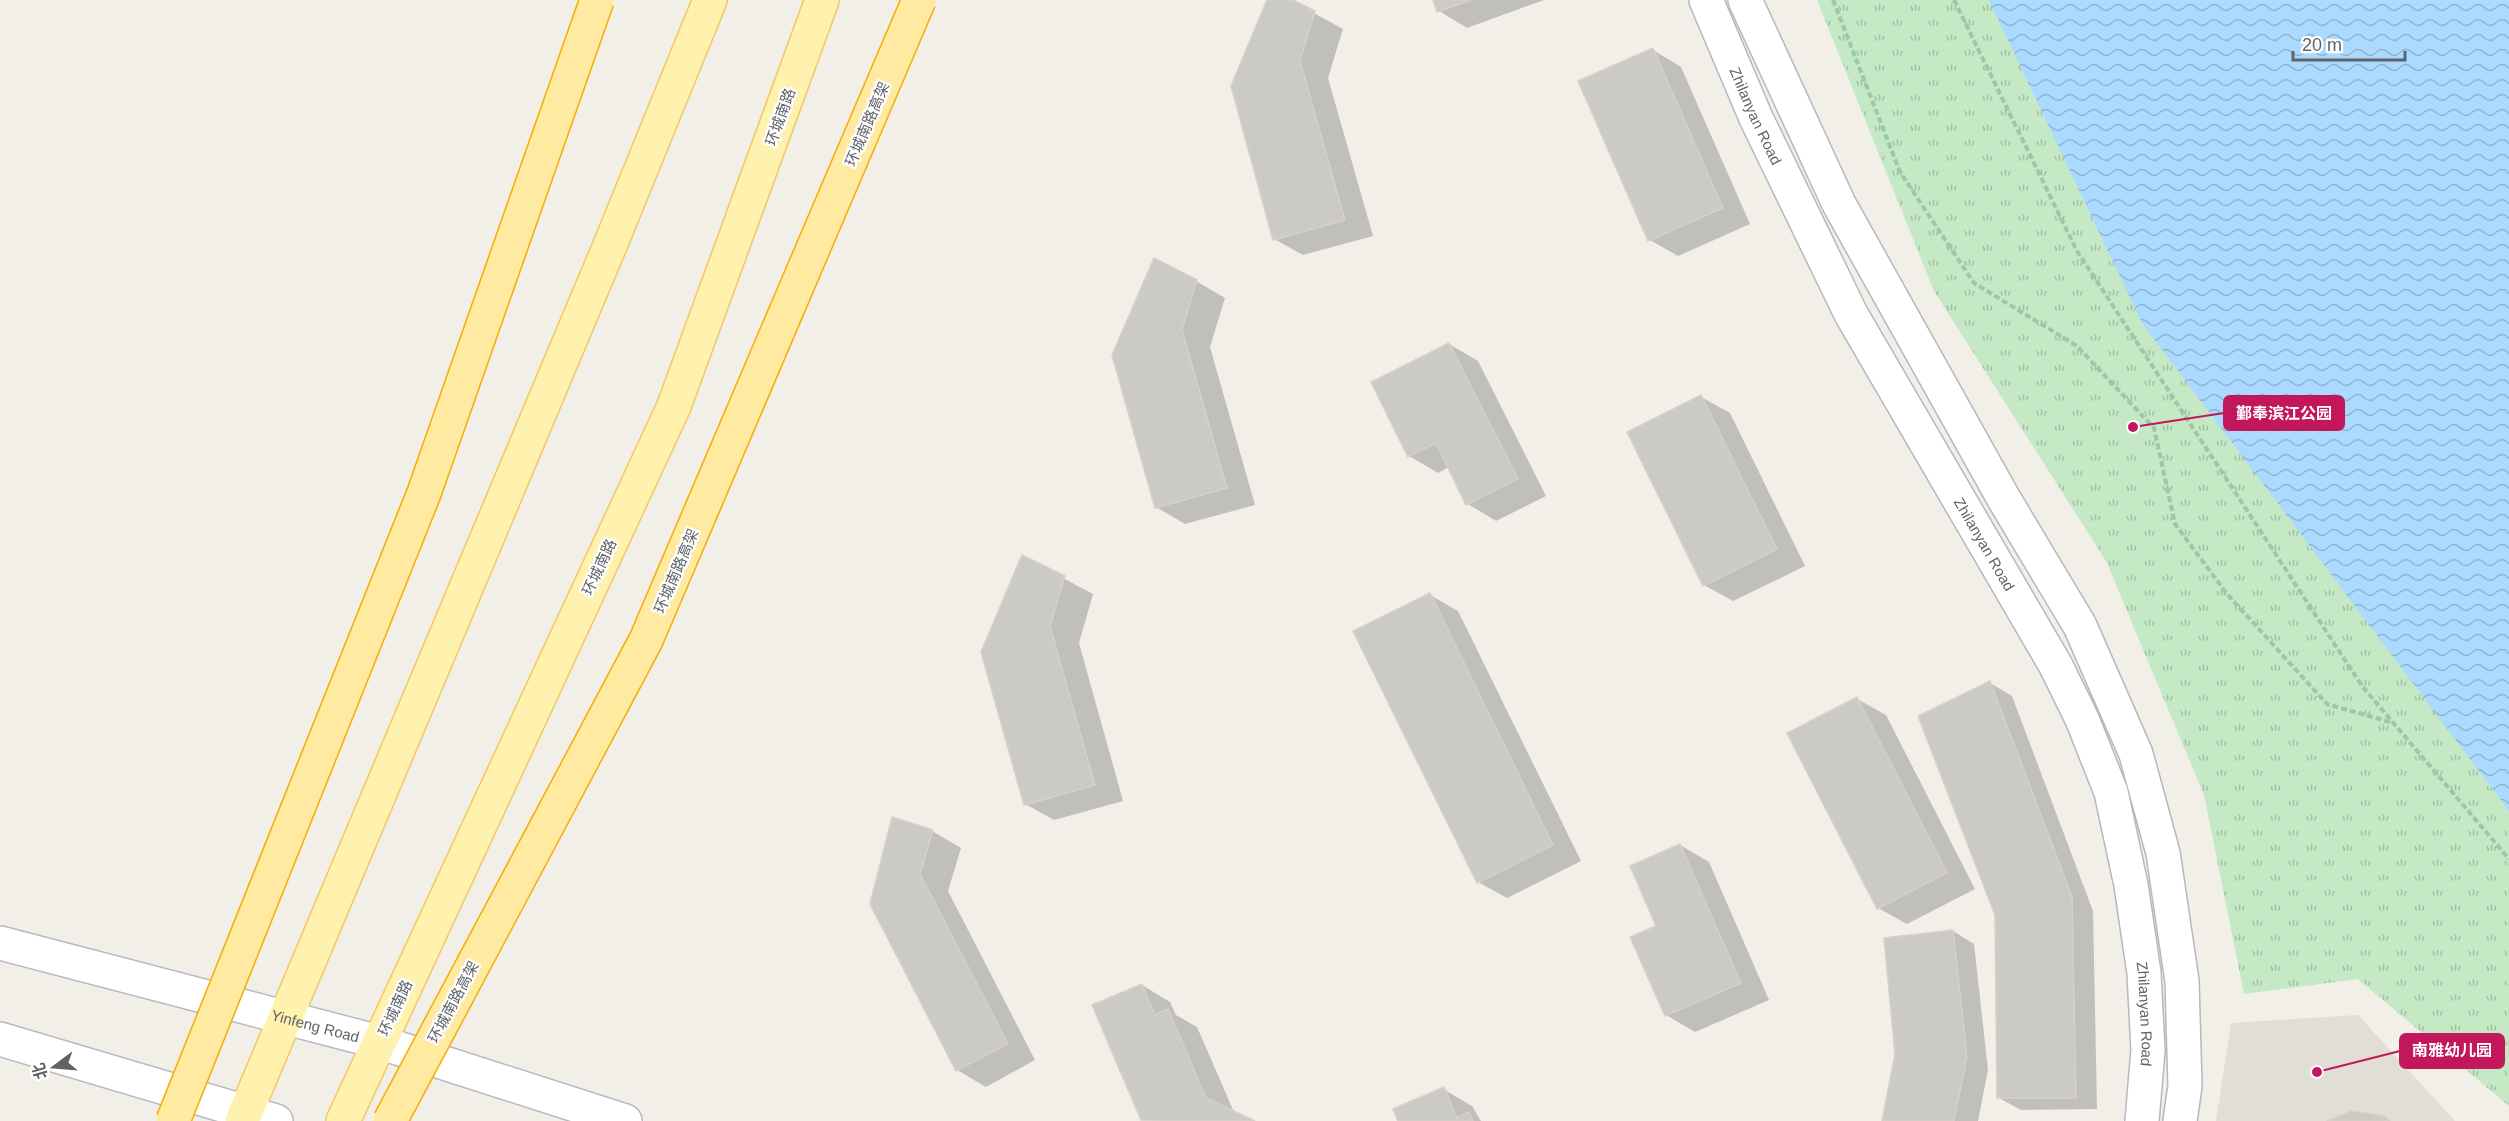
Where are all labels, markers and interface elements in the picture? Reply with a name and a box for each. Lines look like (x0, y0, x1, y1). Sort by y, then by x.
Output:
scale bar (2293, 24, 2406, 62)
text: 20 m (2302, 35, 2342, 55)
street label: Zhilanyan Road (1727, 64, 1786, 167)
street label: 环城南路高架 (842, 79, 892, 169)
street label: 环城南路 (762, 86, 798, 148)
callout: 鄞奉滨江公园 (2224, 396, 2344, 430)
text: 鄞奉滨江公园 (2236, 405, 2332, 422)
street label: Zhilanyan Road (1951, 494, 2019, 594)
street label: 环城南路高架 (651, 526, 701, 616)
street label: 环城南路 (579, 536, 619, 598)
street label: 环城南路高架 (424, 958, 482, 1046)
street label: Zhilanyan Road (2134, 960, 2156, 1067)
street label: 环城南路 (375, 977, 415, 1039)
street label: Yinfeng Road (270, 1006, 361, 1045)
callout: 南雅幼儿园 (2400, 1034, 2504, 1068)
north arrow (24, 1037, 84, 1097)
text: 南雅幼儿园 (2412, 1041, 2492, 1059)
text: 北 (30, 1061, 50, 1081)

